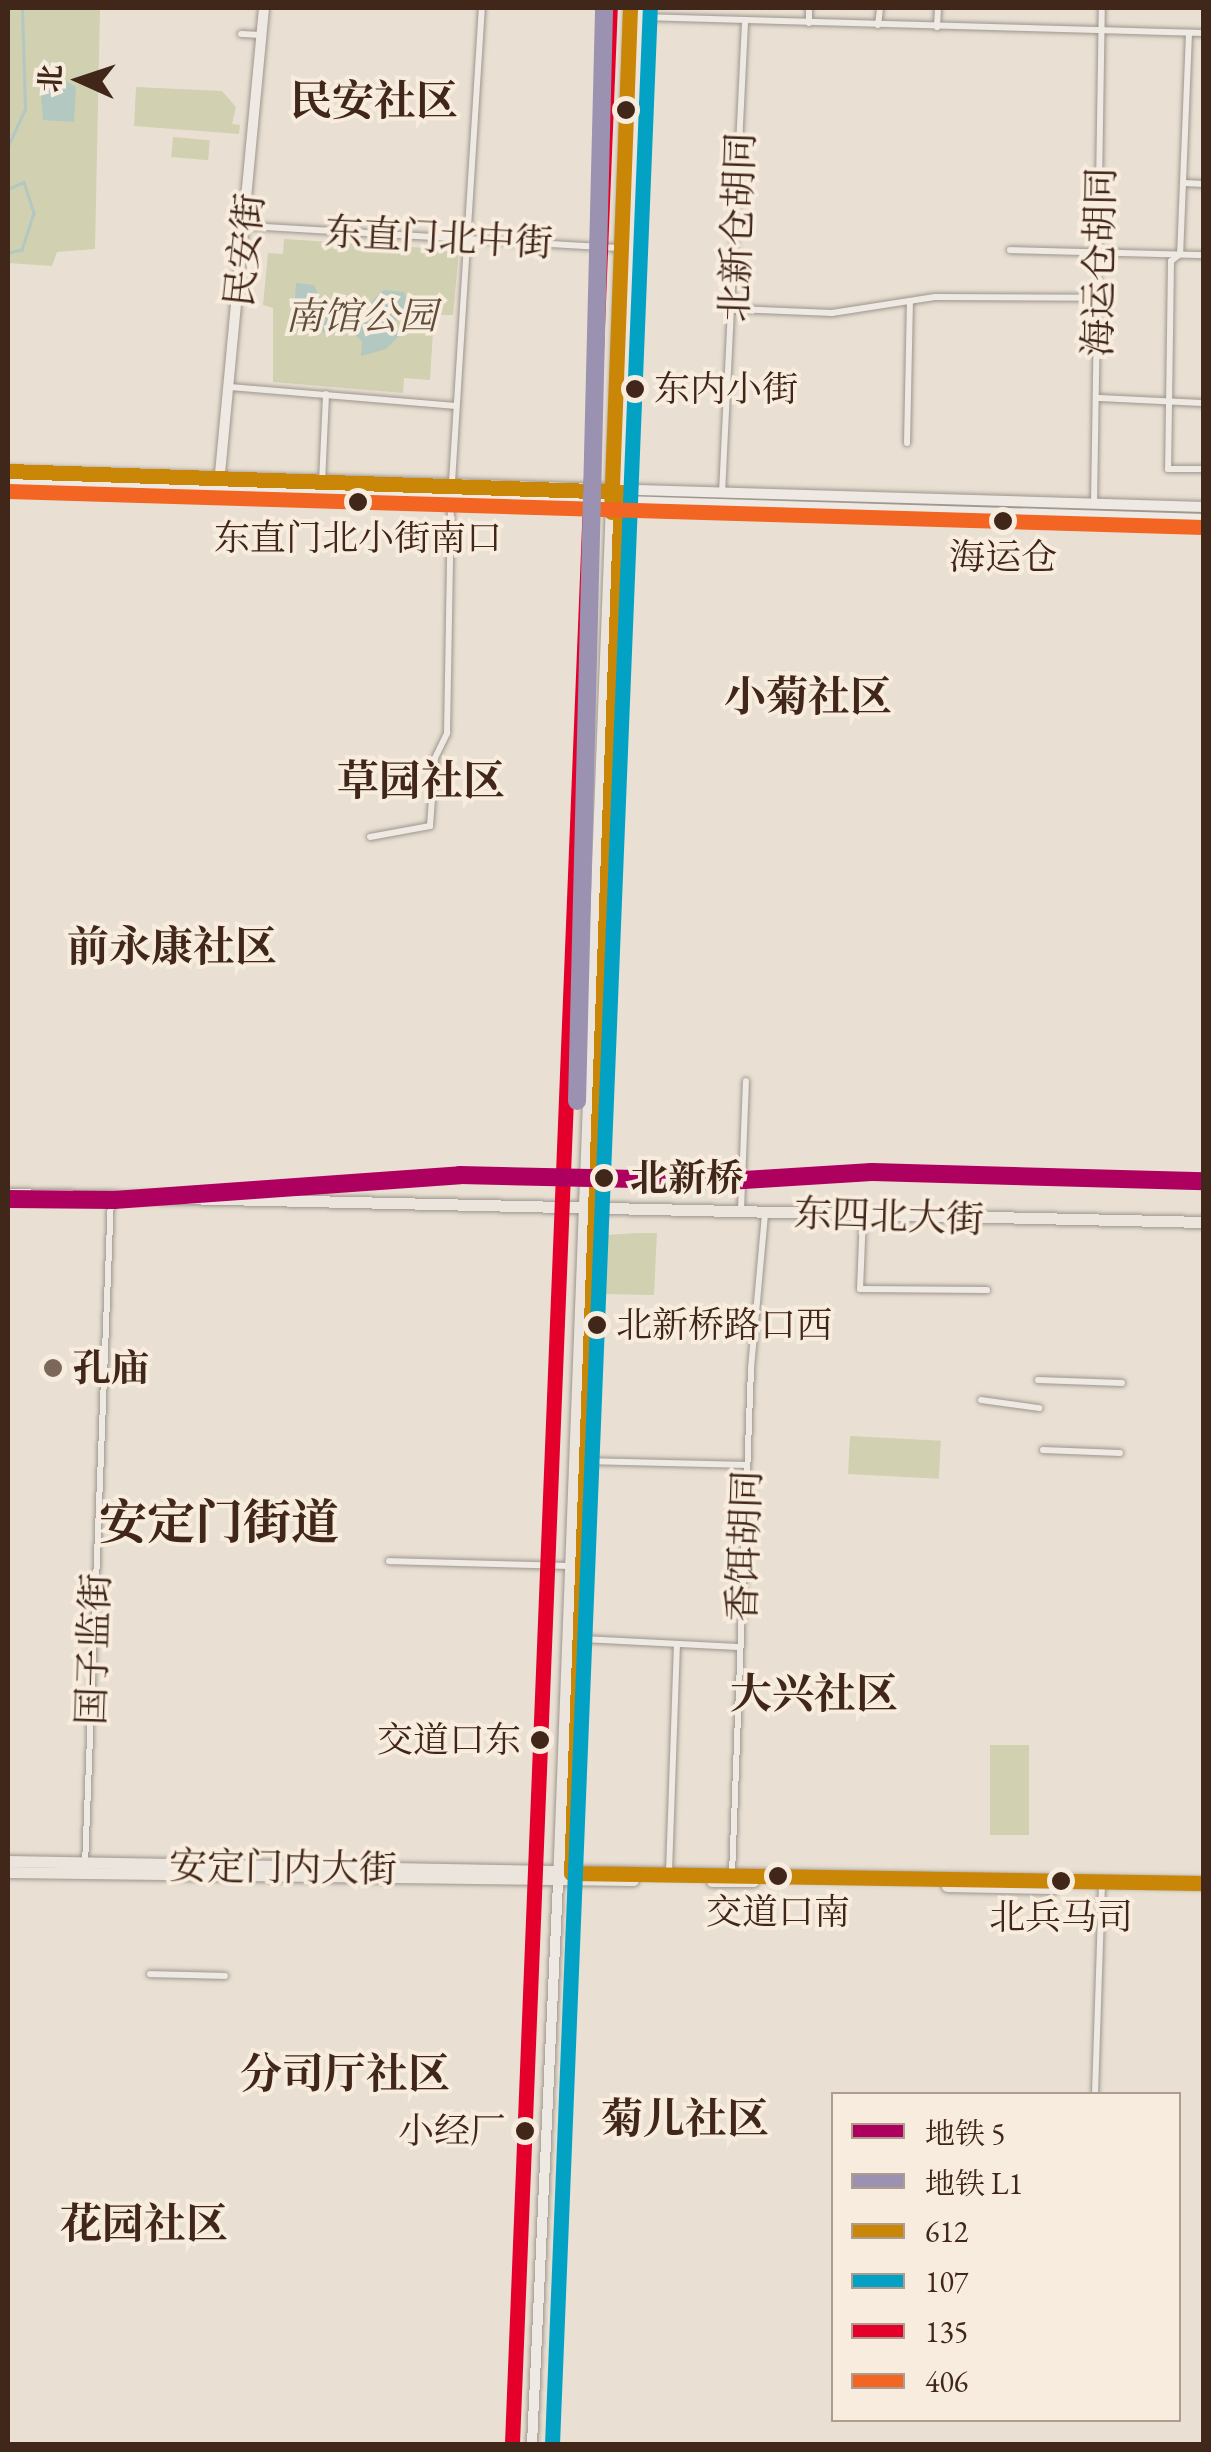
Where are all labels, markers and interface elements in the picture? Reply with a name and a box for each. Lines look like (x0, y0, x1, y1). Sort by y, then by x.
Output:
north arrow (30, 30, 130, 130)
text: 北 (31, 64, 69, 93)
district label: 民安社区 (290, 76, 458, 126)
unlabelled marker (616, 100, 636, 120)
street label: 北新仓胡同 (711, 131, 763, 323)
street label: 海运仓胡同 (1075, 167, 1123, 357)
street label: 民安街 (215, 191, 273, 309)
street label: 东直门北中街 (324, 208, 554, 266)
park label: 南馆公园 (285, 293, 437, 339)
place label: 东内小街 (654, 367, 798, 411)
marker: 东内小街 (625, 379, 645, 399)
marker: 东直门北小街南口 (348, 492, 368, 512)
marker: 海运仓 (993, 511, 1013, 531)
place label: 东直门北小街南口 (214, 516, 502, 560)
place label: 海运仓 (949, 535, 1057, 579)
district label: 小菊社区 (724, 672, 892, 722)
district label: 草园社区 (337, 756, 505, 806)
district label: 前永康社区 (67, 922, 277, 972)
place label: 北新桥 (630, 1155, 744, 1201)
marker: 北新桥 (587, 1161, 621, 1195)
street label: 东四北大街 (793, 1190, 985, 1242)
place label: 北新桥路口西 (616, 1303, 832, 1347)
marker: 北新桥路口西 (587, 1315, 607, 1335)
place label: 孔庙 (73, 1345, 149, 1391)
marker: 孔庙 (42, 1357, 64, 1379)
street label: 香饵胡同 (719, 1469, 769, 1623)
district label: 安定门街道 (99, 1494, 339, 1552)
street label: 国子监街 (68, 1572, 118, 1726)
district label: 大兴社区 (730, 1669, 898, 1719)
place label: 交道口东 (377, 1718, 521, 1762)
marker: 交道口东 (530, 1730, 550, 1750)
street label: 安定门内大街 (169, 1842, 397, 1892)
marker: 交道口南 (768, 1866, 788, 1886)
marker: 北兵马司 (1051, 1871, 1071, 1891)
place label: 交道口南 (706, 1890, 850, 1934)
place label: 北兵马司 (989, 1895, 1133, 1939)
district label: 分司厅社区 (240, 2049, 450, 2099)
legend (831, 2092, 1181, 2422)
district label: 菊儿社区 (601, 2094, 769, 2144)
place label: 小经厂 (398, 2109, 506, 2153)
text: 地铁 5 (925, 2114, 1005, 2153)
marker: 小经厂 (515, 2121, 535, 2141)
text: 地铁 L1 (925, 2164, 1023, 2203)
district label: 花园社区 (60, 2199, 228, 2249)
text: 612 (925, 2212, 968, 2251)
text: 107 (925, 2262, 968, 2301)
text: 135 (925, 2312, 968, 2351)
text: 406 (925, 2362, 968, 2401)

